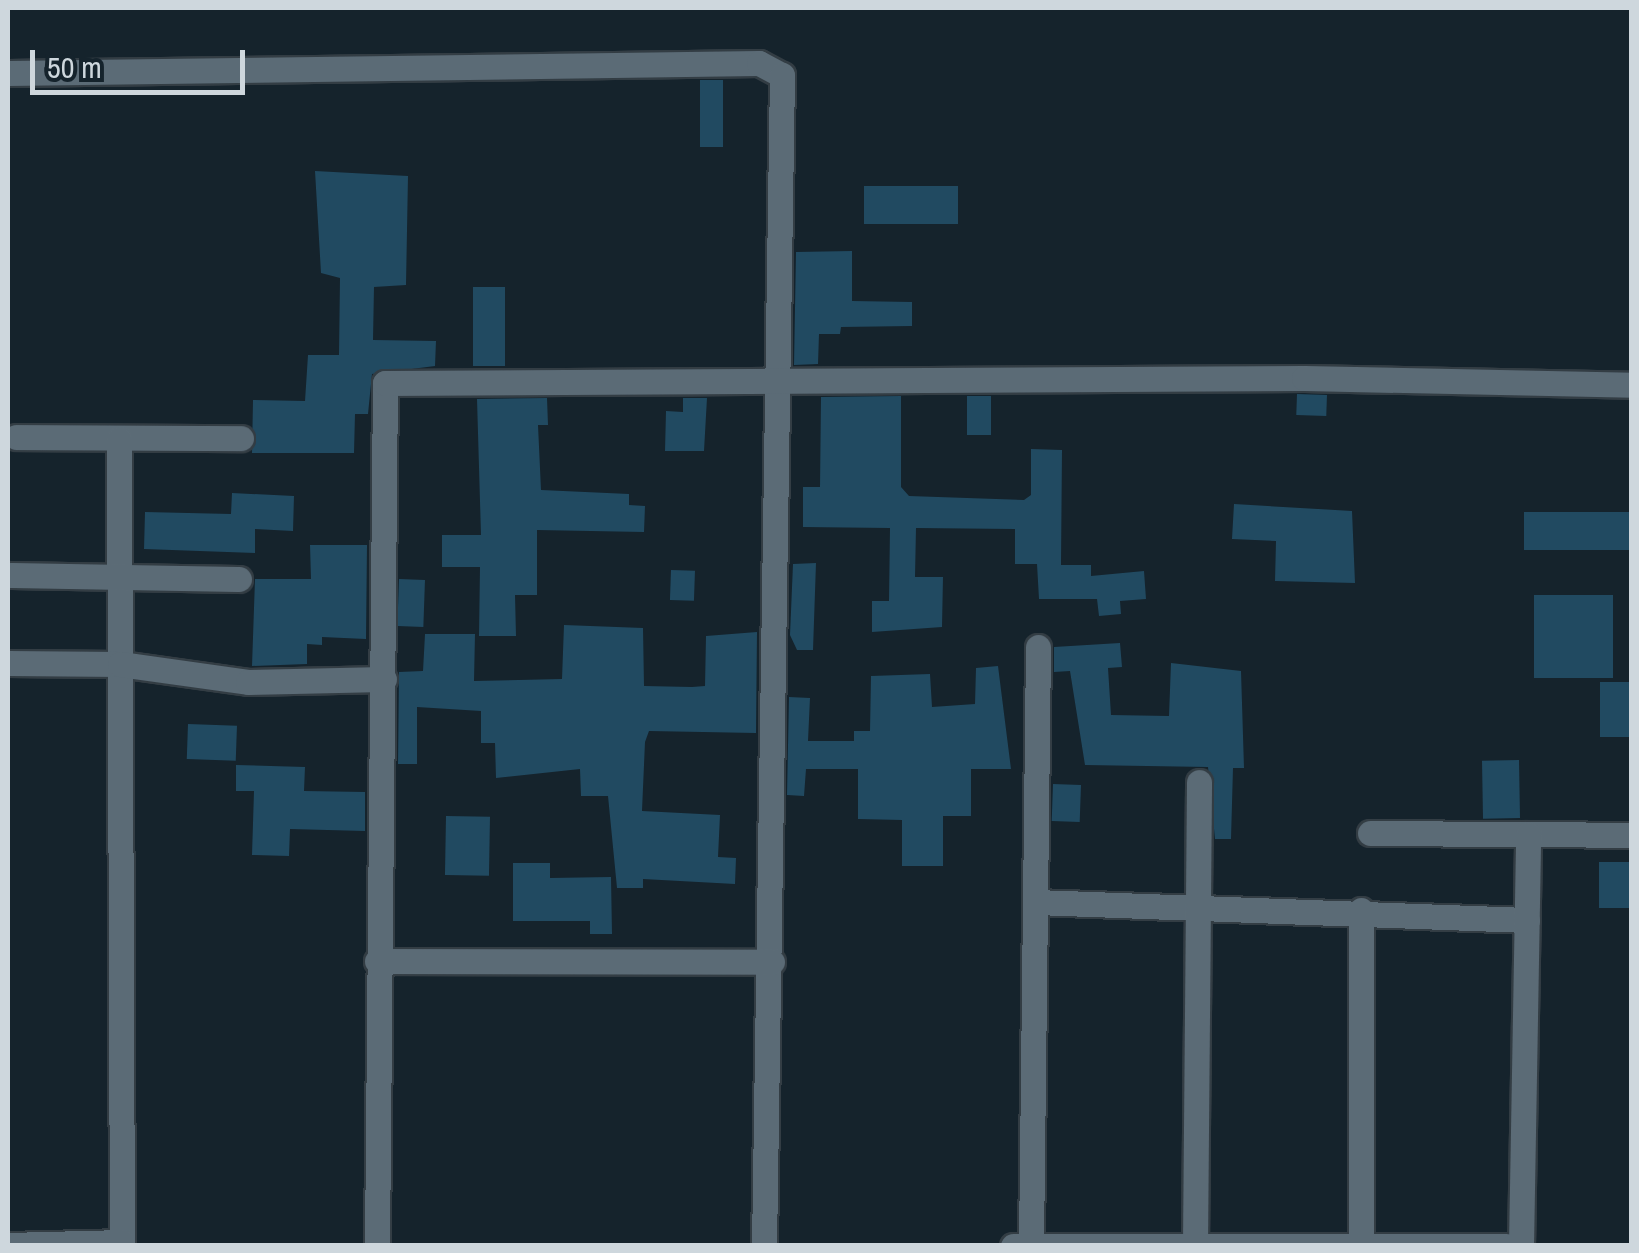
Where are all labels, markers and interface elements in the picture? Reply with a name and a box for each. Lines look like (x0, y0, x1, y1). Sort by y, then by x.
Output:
scale bar (35, 30, 250, 92)
text: 50 m (47, 47, 102, 87)

